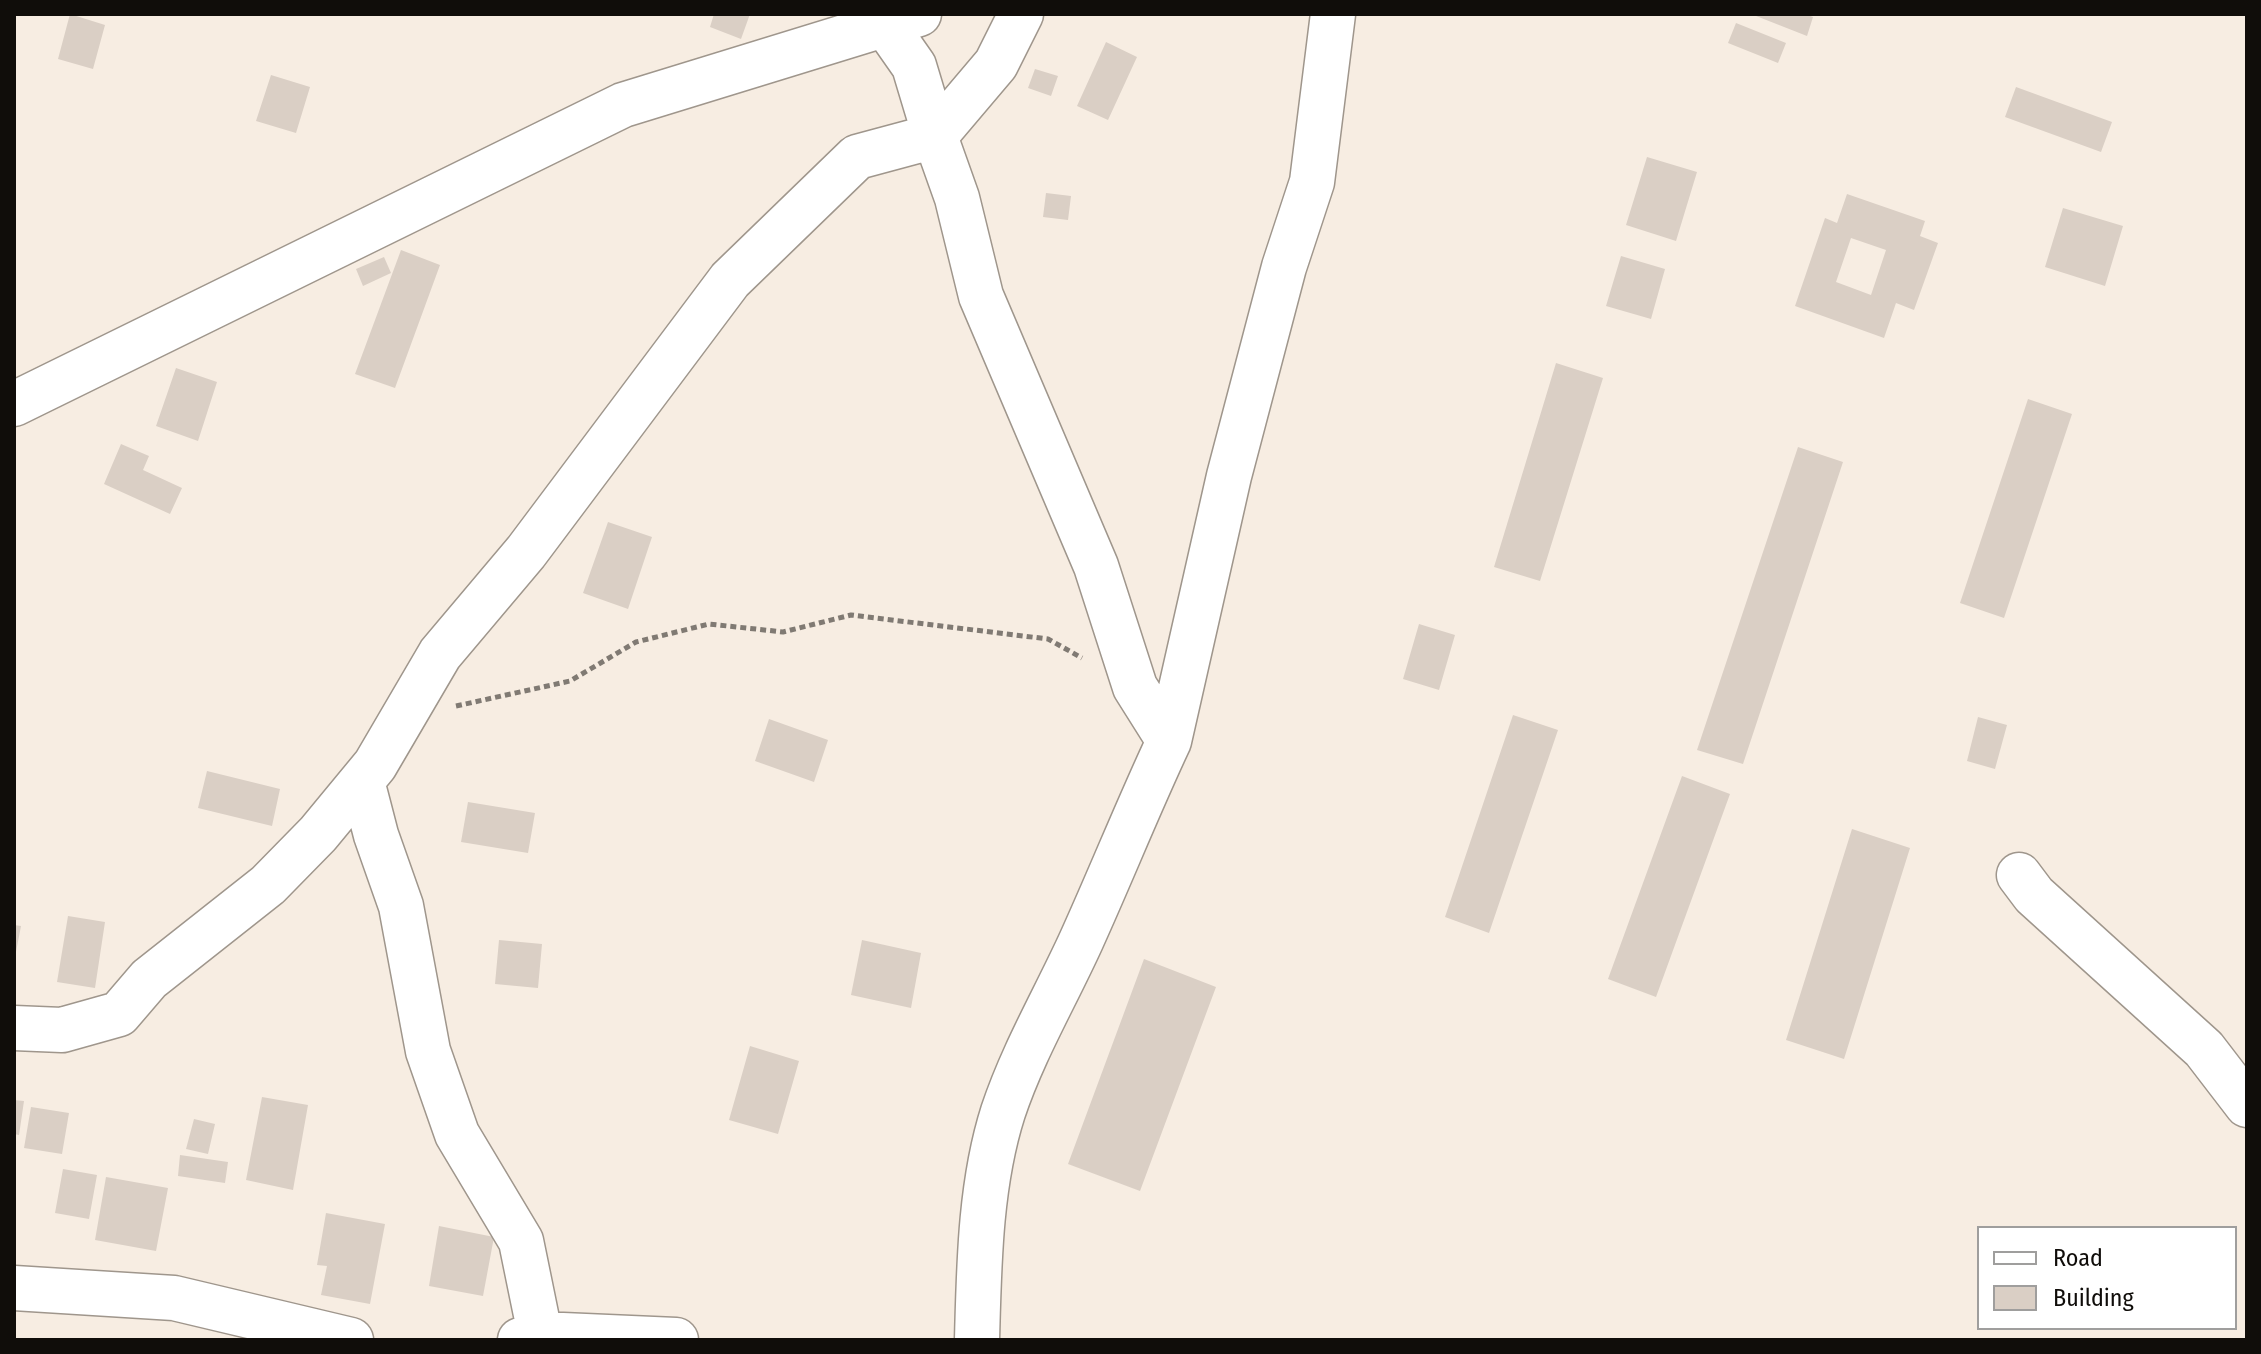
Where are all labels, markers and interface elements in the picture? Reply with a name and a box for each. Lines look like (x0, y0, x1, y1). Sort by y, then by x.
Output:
legend (1977, 1226, 2237, 1330)
text: Road (2053, 1244, 2103, 1272)
text: Building (2053, 1284, 2134, 1312)

